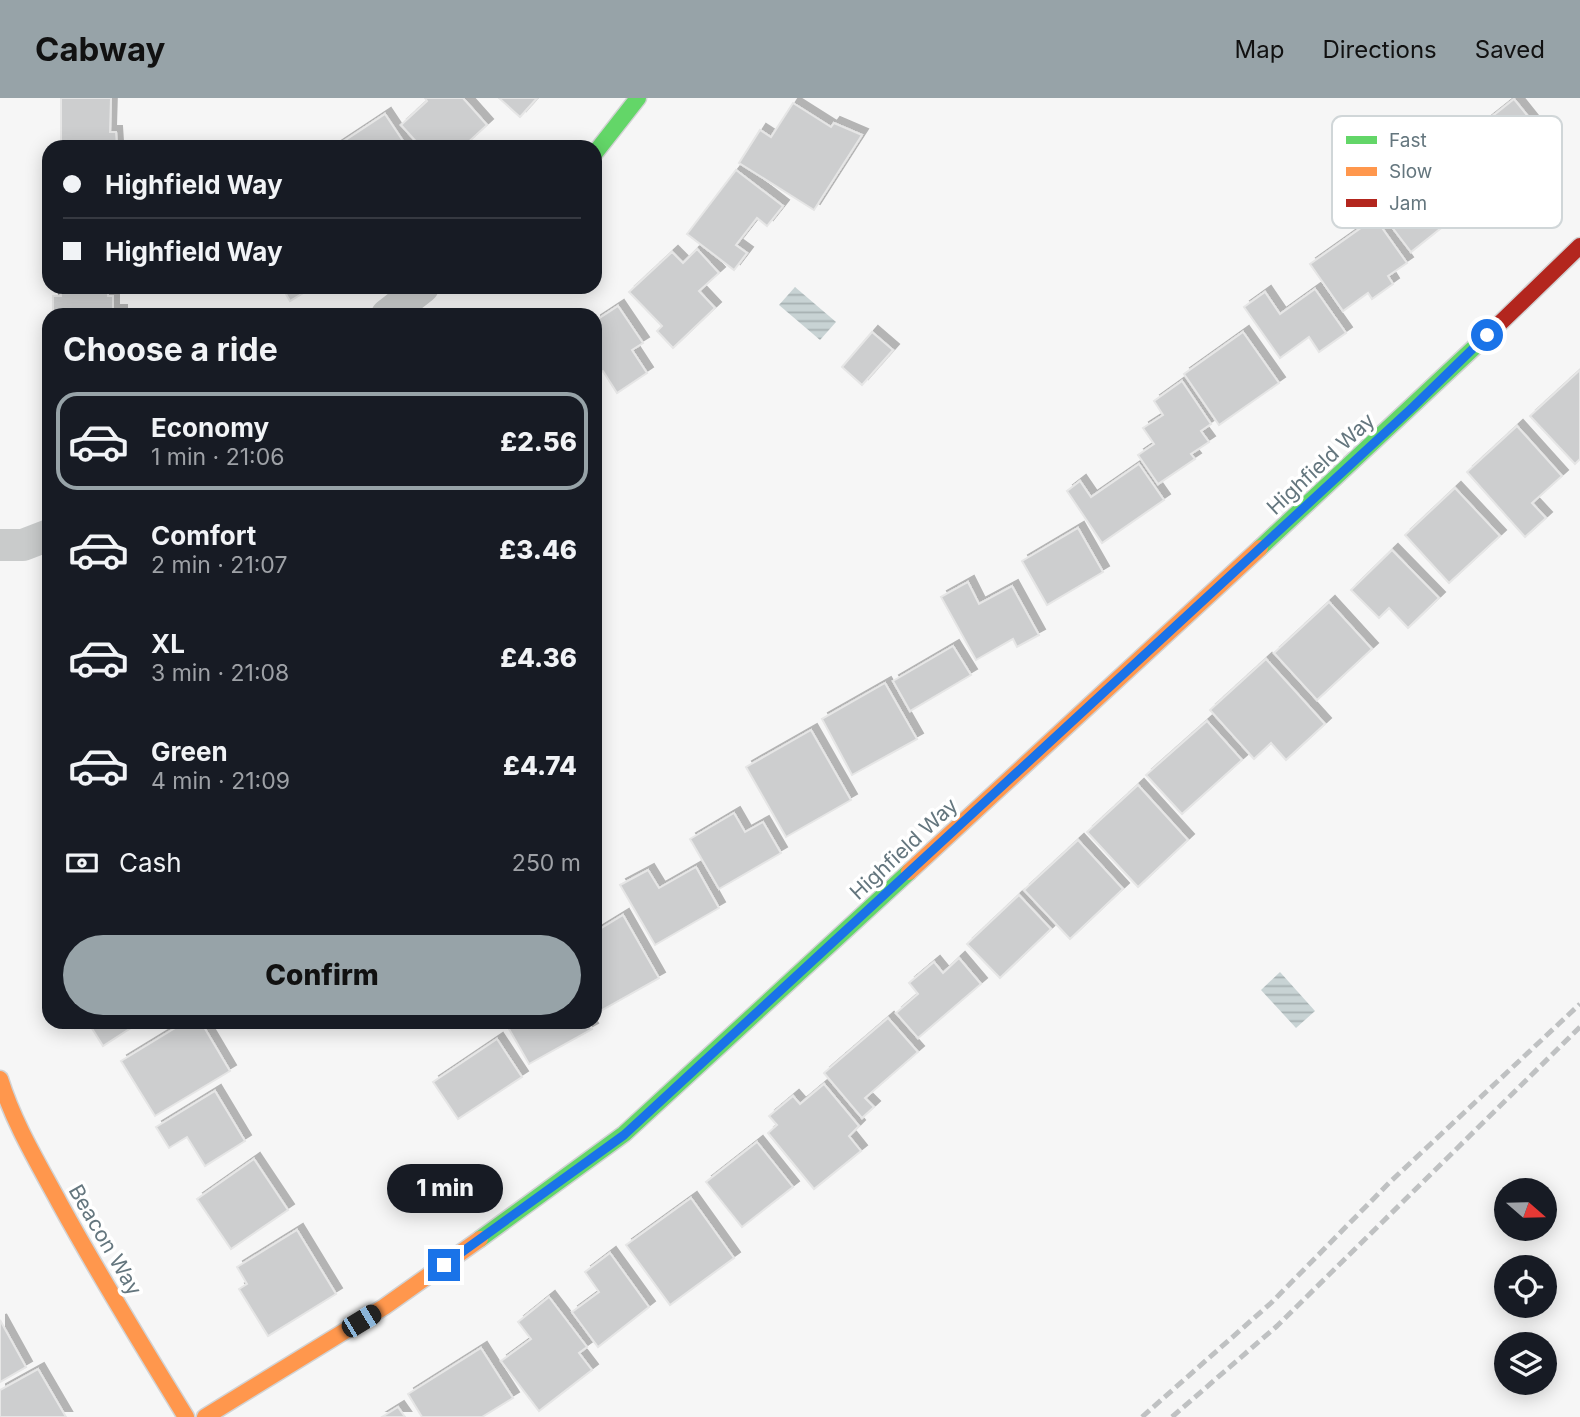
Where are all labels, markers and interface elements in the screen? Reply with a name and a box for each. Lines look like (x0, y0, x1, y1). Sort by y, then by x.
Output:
text: Cabway (35, 29, 165, 69)
text: Map (1235, 35, 1284, 64)
text: Directions (1322, 35, 1437, 64)
text: Saved (1475, 35, 1545, 64)
legend (1332, 116, 1562, 228)
text: Fast (1389, 129, 1427, 152)
text: Slow (1389, 160, 1432, 183)
text: Highfield Way (105, 169, 283, 200)
text: Jam (1389, 192, 1427, 215)
text: Highfield Way (105, 236, 283, 267)
route start (1471, 319, 1503, 351)
text: Choose a ride (63, 330, 278, 369)
street label: Highfield Way (1262, 407, 1380, 520)
icon: car (67, 410, 130, 473)
text: Economy (151, 412, 269, 443)
text: £2.56 (500, 426, 577, 457)
text: 1 min · 21:06 (151, 443, 284, 471)
icon: car (67, 518, 130, 581)
text: Comfort (151, 520, 256, 551)
text: £3.46 (499, 534, 577, 565)
text: 2 min · 21:07 (151, 551, 287, 579)
icon: car (67, 626, 130, 689)
text: XL (151, 628, 185, 659)
text: £4.36 (500, 642, 577, 673)
text: 3 min · 21:08 (151, 659, 289, 687)
icon: car (67, 734, 130, 797)
text: Green (151, 736, 228, 767)
text: £4.74 (503, 750, 577, 781)
text: 4 min · 21:09 (151, 767, 290, 795)
street label: Highfield Way (845, 792, 963, 905)
icon: cash (63, 844, 101, 882)
text: Cash (119, 847, 182, 878)
text: 250 m (512, 849, 581, 877)
button: Confirm (63, 935, 581, 1015)
callout: 1 min (386, 1164, 502, 1212)
text: 1 min (416, 1174, 474, 1202)
north arrow (1494, 1178, 1558, 1241)
map controls (1494, 1178, 1557, 1395)
street label: Beacon Way (64, 1180, 147, 1300)
route end (428, 1249, 460, 1281)
button: locate (1494, 1255, 1557, 1318)
car (338, 1301, 385, 1341)
button: layers (1494, 1332, 1557, 1395)

